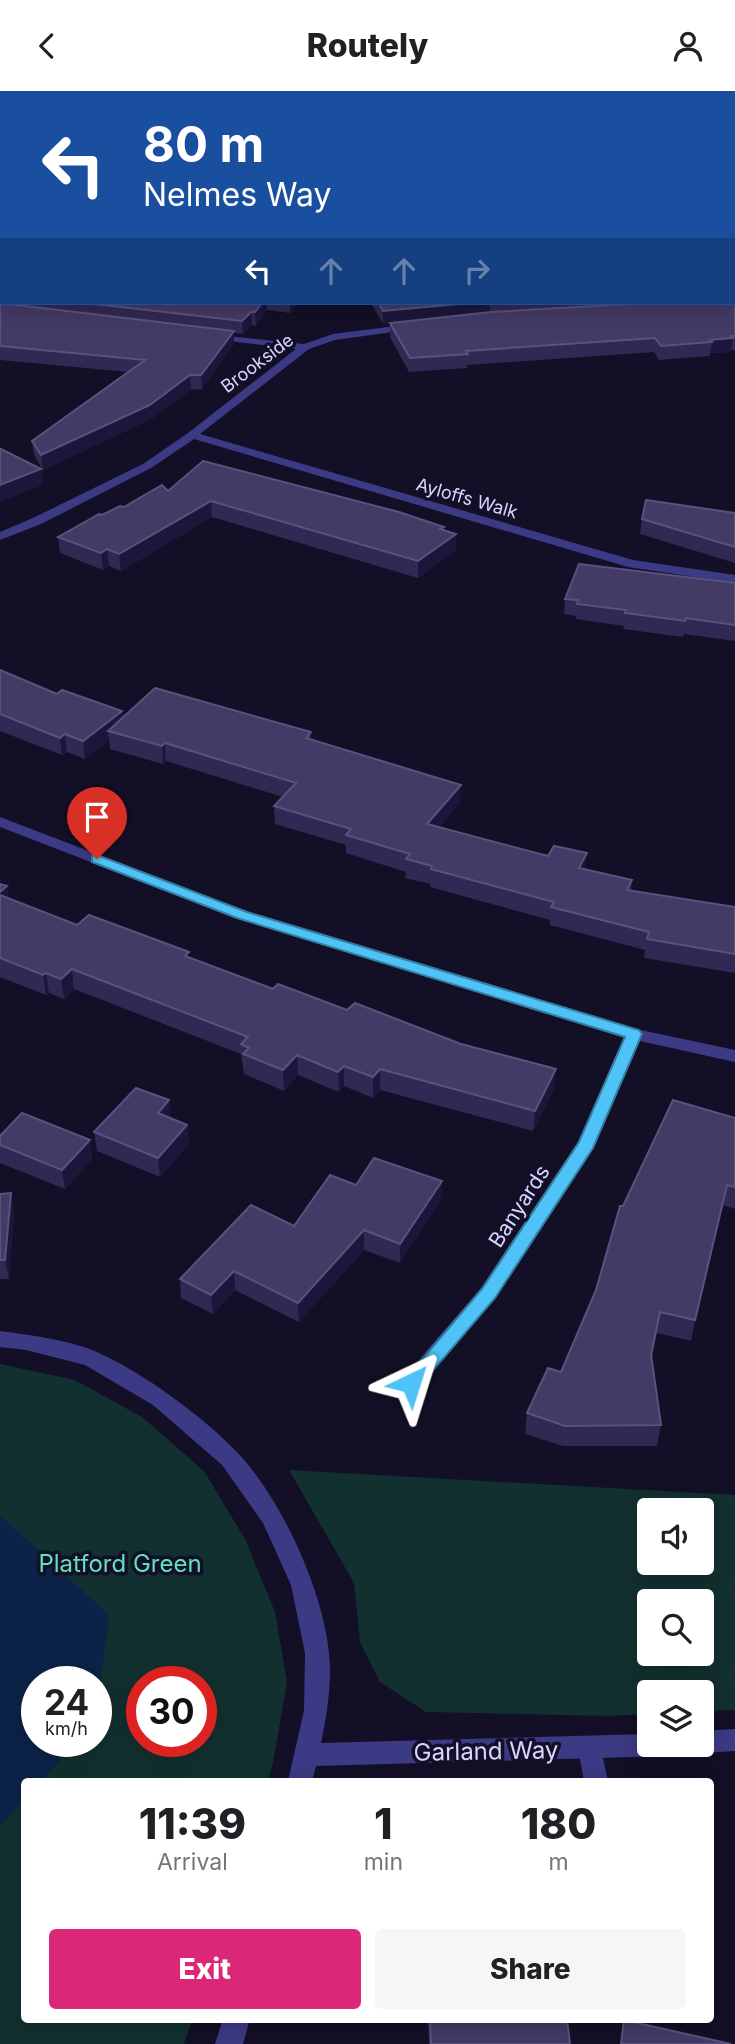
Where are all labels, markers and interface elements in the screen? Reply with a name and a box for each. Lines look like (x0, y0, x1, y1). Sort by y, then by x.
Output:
text: Routely (307, 26, 428, 65)
icon: back (28, 27, 66, 65)
icon: person (669, 27, 707, 65)
text: 80 m (143, 115, 264, 174)
icon: left (28, 119, 119, 210)
text: Nelmes Way (143, 175, 331, 214)
icon: left (239, 252, 277, 290)
icon: ahead (312, 252, 350, 290)
icon: ahead (385, 252, 423, 290)
icon: right (458, 252, 496, 290)
street label: Brookside (217, 329, 297, 397)
street label: Ayloffs Walk (414, 474, 520, 523)
pin (67, 787, 127, 859)
icon: arrive (78, 798, 116, 836)
street label: Banyards (483, 1160, 555, 1252)
position arrow (374, 1346, 448, 1420)
map controls (637, 1498, 714, 1757)
button: sound (637, 1498, 714, 1575)
park label: Platford Green (38, 1549, 202, 1578)
button: search (637, 1589, 714, 1666)
speed limit sign: 30 (126, 1666, 217, 1757)
button: layers (637, 1680, 714, 1757)
text: 24 (44, 1681, 89, 1723)
text: km/h (45, 1718, 88, 1739)
street label: Garland Way (413, 1735, 559, 1767)
text: 11:39 (139, 1798, 246, 1849)
text: 1 (374, 1798, 393, 1849)
text: 180 (521, 1798, 596, 1849)
text: Arrival (157, 1848, 228, 1876)
text: min (364, 1848, 403, 1876)
text: m (548, 1848, 569, 1876)
button: Exit (49, 1929, 361, 2009)
button: Share (375, 1929, 686, 2009)

